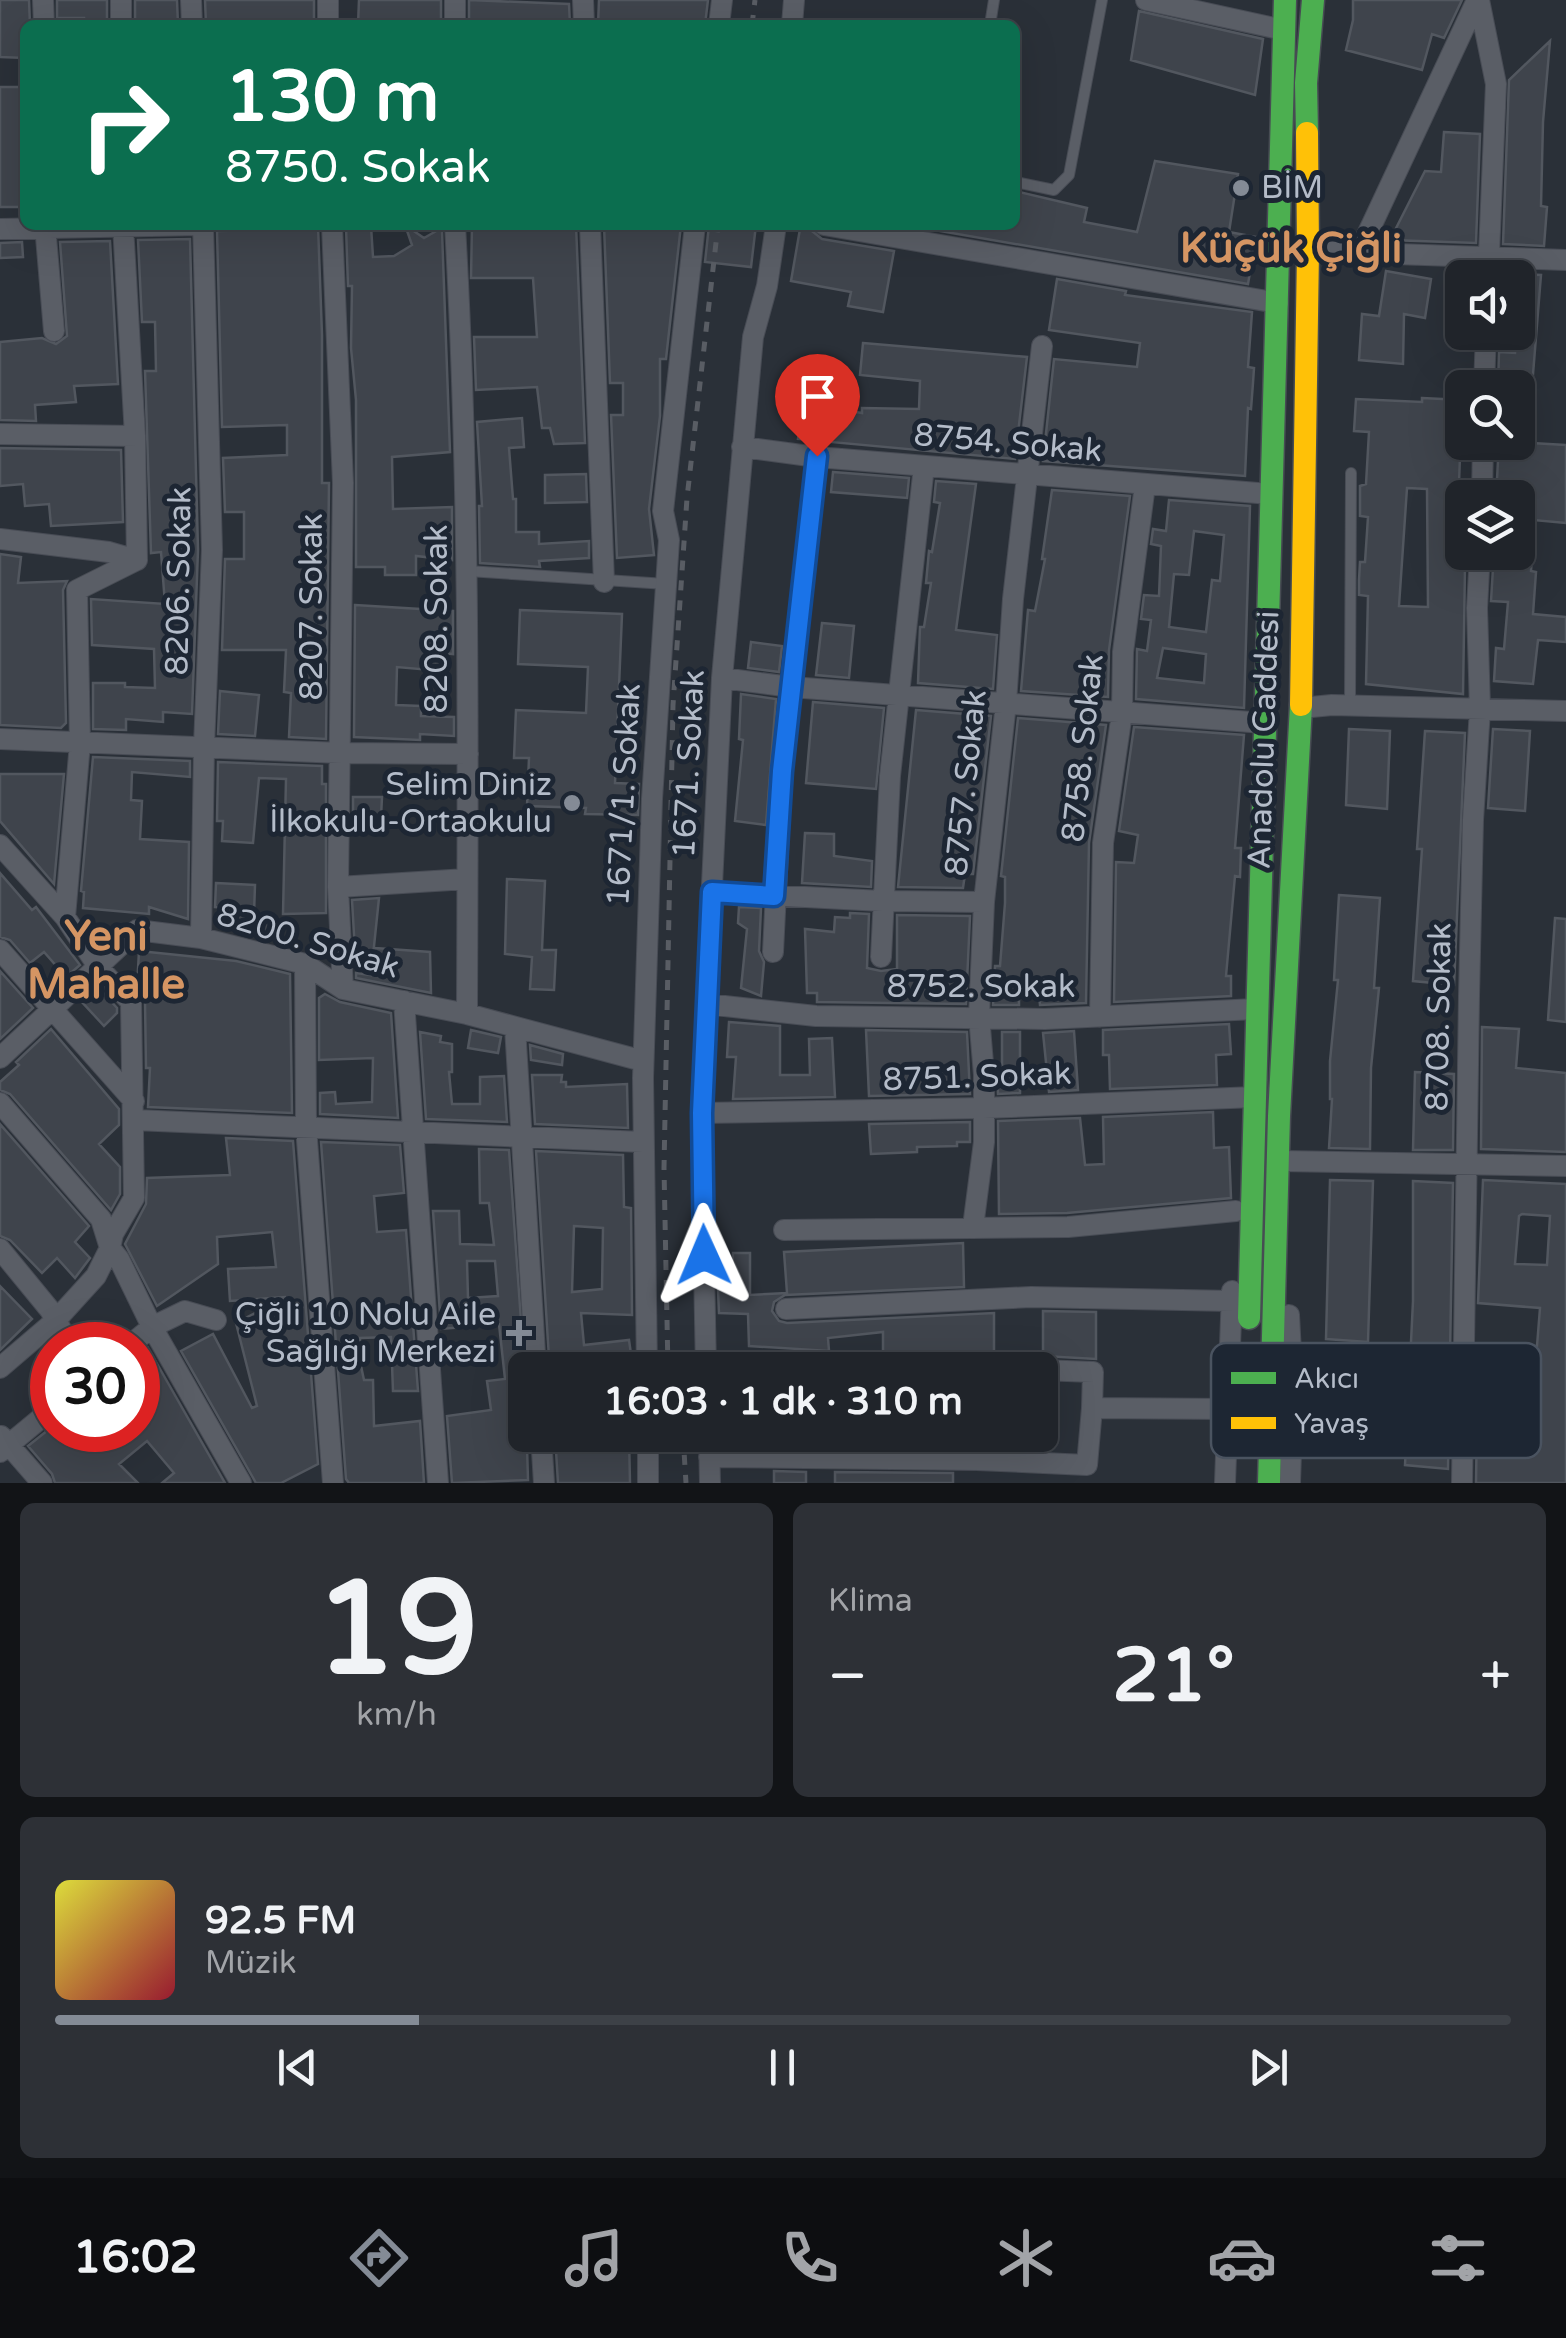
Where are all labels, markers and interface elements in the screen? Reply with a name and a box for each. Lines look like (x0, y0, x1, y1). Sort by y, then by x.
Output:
text: 130 m (225, 56, 439, 140)
icon: right (60, 60, 190, 190)
text: 8750. Sokak (225, 141, 490, 195)
place label: BİM (1261, 169, 1323, 207)
marker: BİM (1230, 177, 1252, 199)
district label: Küçük Çiğli (1180, 223, 1402, 274)
map controls (1445, 260, 1535, 570)
button: sound (1445, 260, 1535, 350)
pin (775, 354, 860, 457)
icon: arrive (790, 369, 845, 424)
button: search (1445, 370, 1535, 460)
street label: 8754. Sokak (912, 416, 1104, 470)
button: layers (1445, 480, 1535, 570)
street label: 8206. Sokak (158, 486, 200, 676)
street label: 8207. Sokak (293, 513, 331, 701)
street label: 8208. Sokak (418, 525, 456, 713)
street label: Anadolu Caddesi (1240, 610, 1288, 870)
street label: 8758. Sokak (1054, 652, 1112, 844)
street label: 1671. Sokak (665, 669, 713, 859)
street label: 1671/1. Sokak (599, 683, 649, 907)
street label: 8757. Sokak (937, 688, 995, 878)
place label: Selim Diniz İlkokulu-Ortaokulu (269, 766, 552, 841)
marker: Selim Diniz İlkokulu-Ortaokulu (561, 792, 583, 814)
street label: 8200. Sokak (212, 895, 404, 987)
district label: Yeni Mahalle (27, 911, 185, 1010)
street label: 8708. Sokak (1418, 922, 1460, 1112)
street label: 8752. Sokak (887, 968, 1075, 1006)
street label: 8751. Sokak (882, 1055, 1072, 1099)
position arrow (652, 1203, 756, 1307)
place label: Çiğli 10 Nolu Aile Sağlığı Merkezi (235, 1296, 496, 1371)
marker: Çiğli 10 Nolu Aile Sağlığı Merkezi (506, 1320, 532, 1346)
speed limit sign: 30 (30, 1322, 160, 1452)
legend (1211, 1343, 1541, 1458)
text: Akıcı (1294, 1362, 1359, 1396)
text: 16:03 · 1 dk · 310 m (603, 1379, 963, 1425)
text: Yavaş (1294, 1407, 1369, 1441)
text: 19 (315, 1553, 478, 1709)
text: Klima (828, 1582, 913, 1620)
text: 21° (1112, 1631, 1235, 1721)
text: − (828, 1644, 867, 1710)
text: + (1480, 1644, 1511, 1710)
text: km/h (356, 1696, 437, 1734)
text: 92.5 FM (205, 1898, 356, 1944)
text: Müzik (205, 1944, 296, 1982)
icon: previous (270, 2040, 325, 2095)
icon: pause (755, 2040, 810, 2095)
icon: next (1241, 2040, 1296, 2095)
icon: directions (344, 2223, 414, 2293)
icon: music (559, 2223, 629, 2293)
icon: phone (775, 2223, 845, 2293)
icon: climate (991, 2223, 1061, 2293)
icon: car (1207, 2223, 1277, 2293)
icon: filters (1423, 2223, 1493, 2293)
text: 16:02 (73, 2231, 198, 2285)

